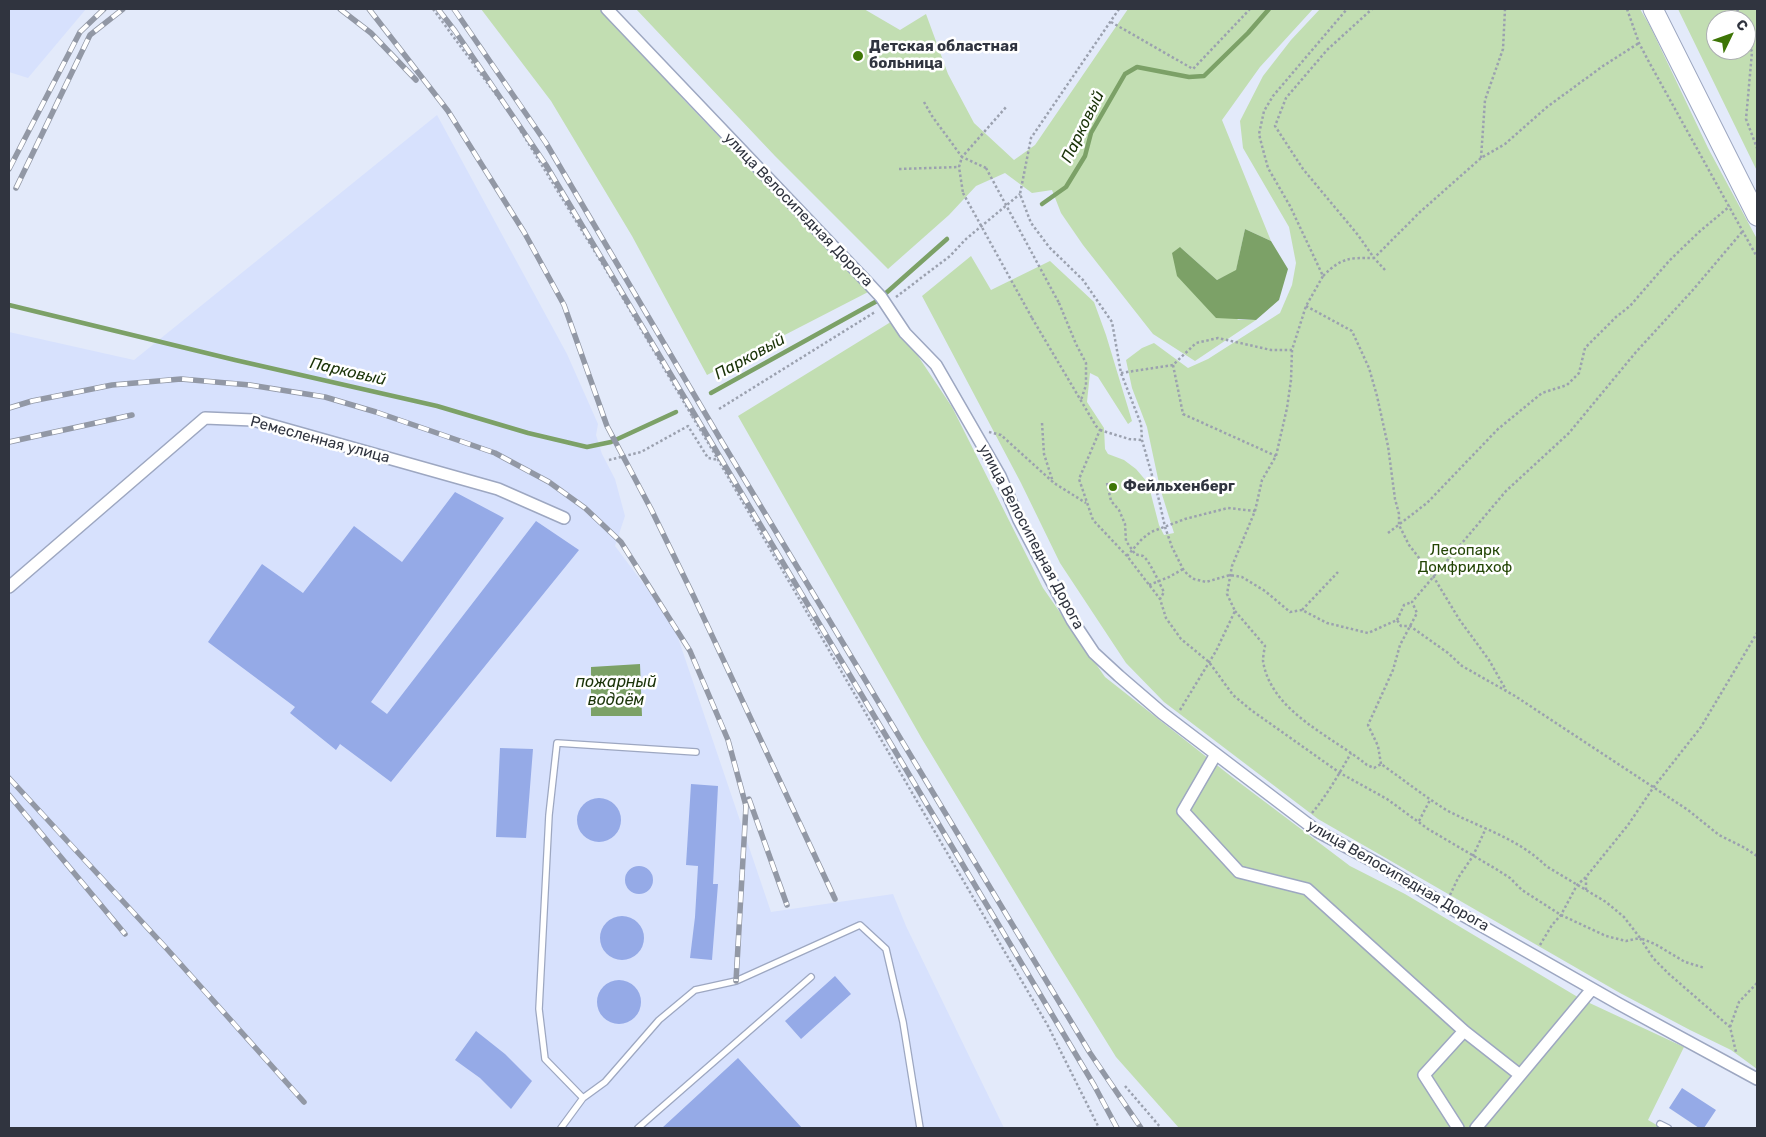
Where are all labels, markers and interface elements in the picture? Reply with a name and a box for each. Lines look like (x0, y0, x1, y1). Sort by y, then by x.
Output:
north arrow (1706, 10, 1756, 60)
text: С (1732, 16, 1751, 35)
place label: Детская областная больница (869, 38, 1018, 73)
marker: Детская областная больница (851, 49, 865, 63)
water label: Парковый (1057, 88, 1109, 166)
street label: улица Велосипедная Дорога (720, 129, 876, 291)
water label: Парковый (711, 330, 789, 384)
water label: Парковый (308, 354, 388, 390)
street label: Ремесленная улица (248, 413, 392, 467)
street label: улица Велосипедная Дорога (974, 441, 1088, 633)
place label: Фейльхенберг (1123, 478, 1235, 496)
marker: Фейльхенберг (1107, 481, 1119, 493)
park label: Лесопарк Домфридхоф (1418, 542, 1512, 577)
water label: пожарный водоём (575, 672, 657, 710)
street label: улица Велосипедная Дорога (1304, 816, 1492, 936)

